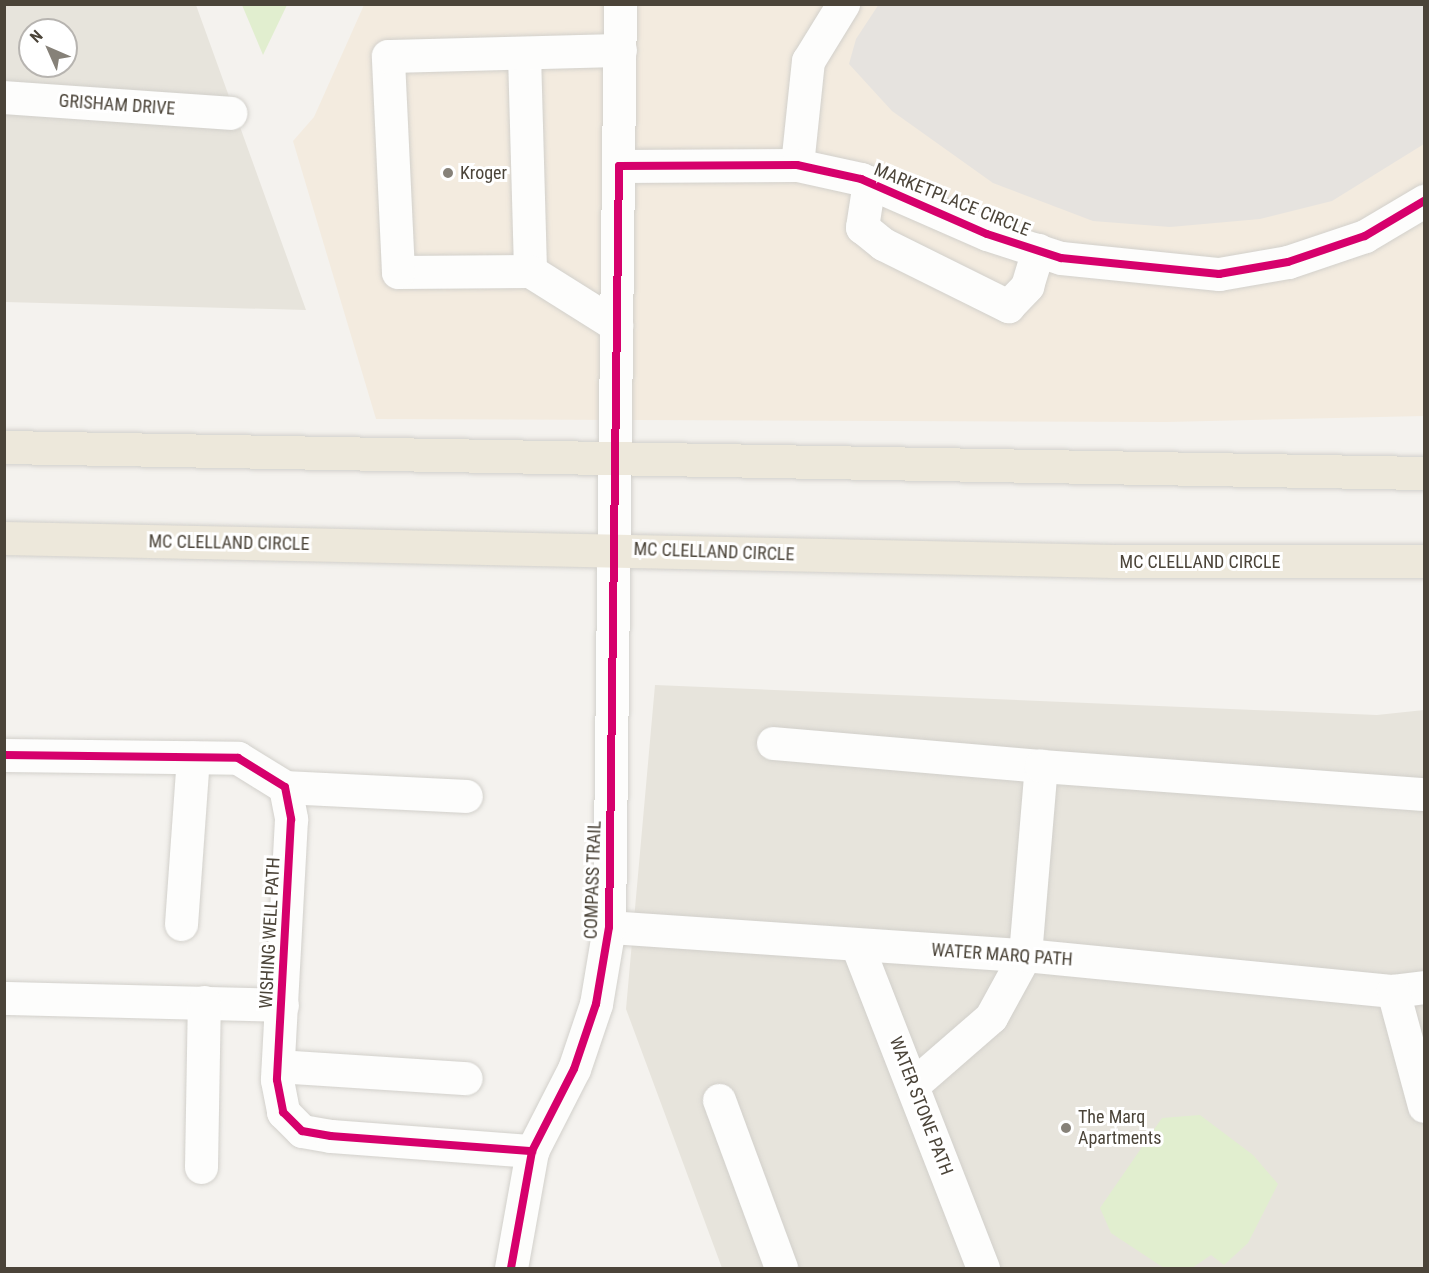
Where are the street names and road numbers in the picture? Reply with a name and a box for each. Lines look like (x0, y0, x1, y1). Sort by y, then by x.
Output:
street label: GRISHAM DRIVE (58, 90, 176, 120)
street label: MARKETPLACE CIRCLE (871, 159, 1033, 241)
street label: MC CLELLAND CIRCLE (148, 531, 310, 555)
street label: MC CLELLAND CIRCLE (633, 538, 795, 566)
street label: MC CLELLAND CIRCLE (1120, 551, 1280, 573)
street label: COMPASS TRAIL (580, 820, 606, 940)
street label: WISHING WELL PATH (255, 857, 285, 1009)
street label: WATER MARQ PATH (931, 939, 1073, 971)
street label: WATER STONE PATH (885, 1034, 957, 1178)

